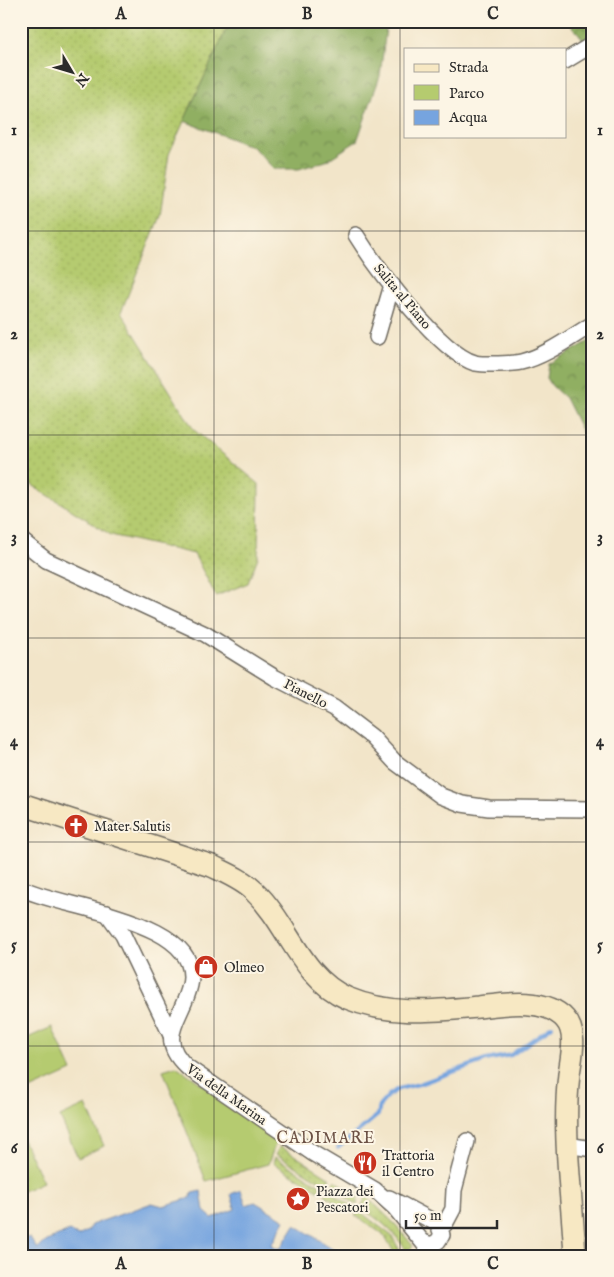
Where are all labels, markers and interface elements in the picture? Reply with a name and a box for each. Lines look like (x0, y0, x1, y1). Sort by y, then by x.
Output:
text: A (115, 5, 128, 25)
text: B (302, 5, 313, 25)
text: C (487, 5, 499, 25)
north arrow (48, 48, 98, 98)
legend (404, 48, 566, 138)
text: Strada (449, 58, 489, 77)
text: N (71, 68, 93, 90)
text: Parco (449, 84, 484, 103)
text: Acqua (448, 108, 488, 127)
text: 1 (11, 121, 17, 141)
text: 1 (597, 121, 603, 141)
street label: Salita al Piano (369, 260, 435, 334)
text: 2 (10, 325, 18, 345)
text: 2 (596, 325, 604, 345)
text: 3 (11, 528, 17, 548)
text: 3 (597, 528, 603, 548)
street label: Pianello (281, 675, 331, 713)
text: 4 (10, 732, 19, 752)
text: 4 (596, 732, 605, 752)
church icon: Mater Salutis (63, 813, 89, 839)
place label: Mater Salutis (94, 818, 170, 836)
text: 5 (11, 936, 17, 956)
text: 5 (597, 936, 603, 956)
shop icon: Olmeo (193, 954, 219, 980)
place label: Olmeo (224, 959, 265, 977)
street label: Via della Marina (182, 1060, 271, 1130)
district label: CADIMARE (277, 1129, 375, 1149)
text: 6 (11, 1139, 19, 1159)
text: 6 (597, 1139, 605, 1159)
place label: Trattoria il Centro (382, 1147, 435, 1181)
restaurant icon: Trattoria il Centro (352, 1150, 378, 1176)
place label: Piazza dei Pescatori (316, 1183, 374, 1217)
place icon: Piazza dei Pescatori (285, 1186, 311, 1212)
scale bar (406, 1197, 498, 1229)
text: 50 m (414, 1206, 442, 1225)
text: A (115, 1255, 128, 1275)
text: B (302, 1255, 313, 1275)
text: C (487, 1255, 499, 1275)

